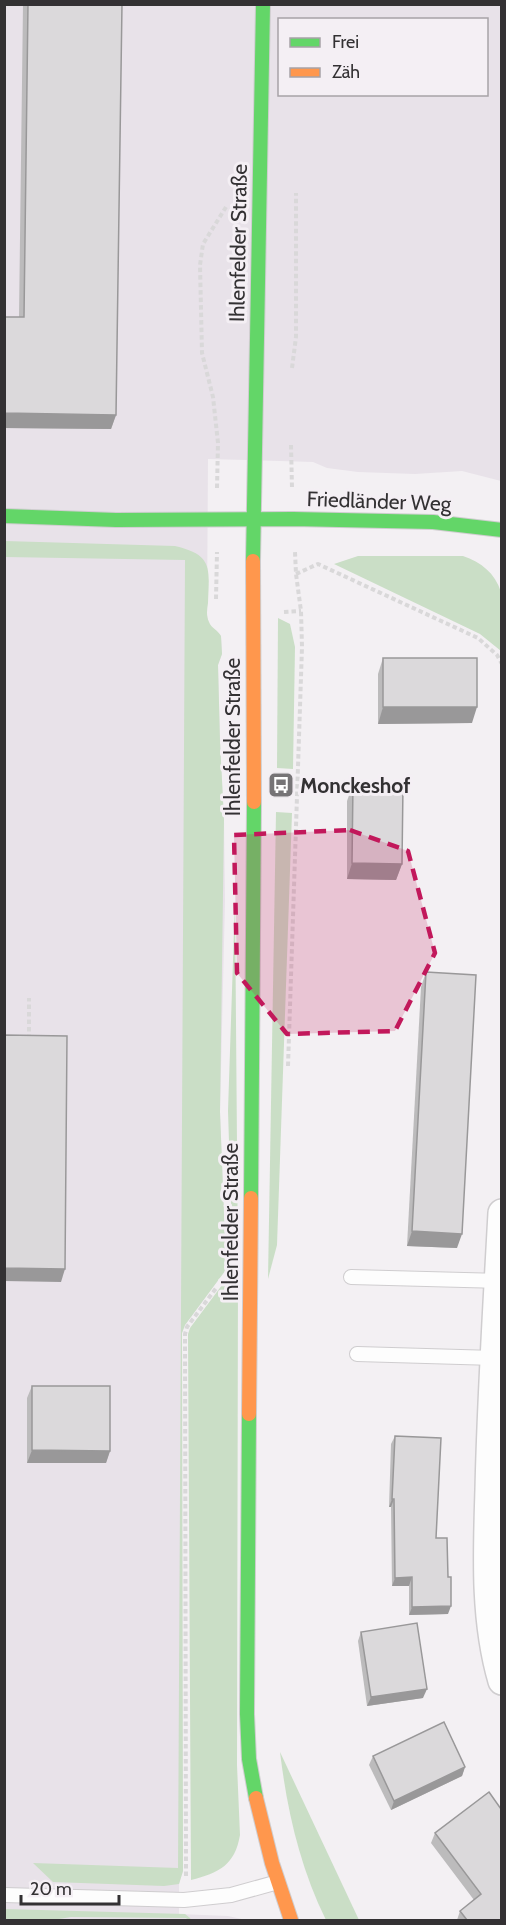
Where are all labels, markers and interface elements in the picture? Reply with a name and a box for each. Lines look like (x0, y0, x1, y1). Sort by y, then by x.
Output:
legend (278, 18, 488, 96)
text: Frei (332, 31, 359, 53)
text: Zäh (332, 61, 360, 83)
street label: Ihlenfelder Straße (224, 163, 252, 322)
street label: Friedländer Weg (306, 486, 452, 516)
street label: Ihlenfelder Straße (220, 658, 245, 816)
bus stop icon: Monckeshof (266, 770, 296, 800)
place label: Monckeshof (300, 773, 410, 798)
street label: Ihlenfelder Straße (218, 1143, 243, 1301)
scale bar (21, 1868, 118, 1906)
text: 20 m (30, 1878, 72, 1900)

